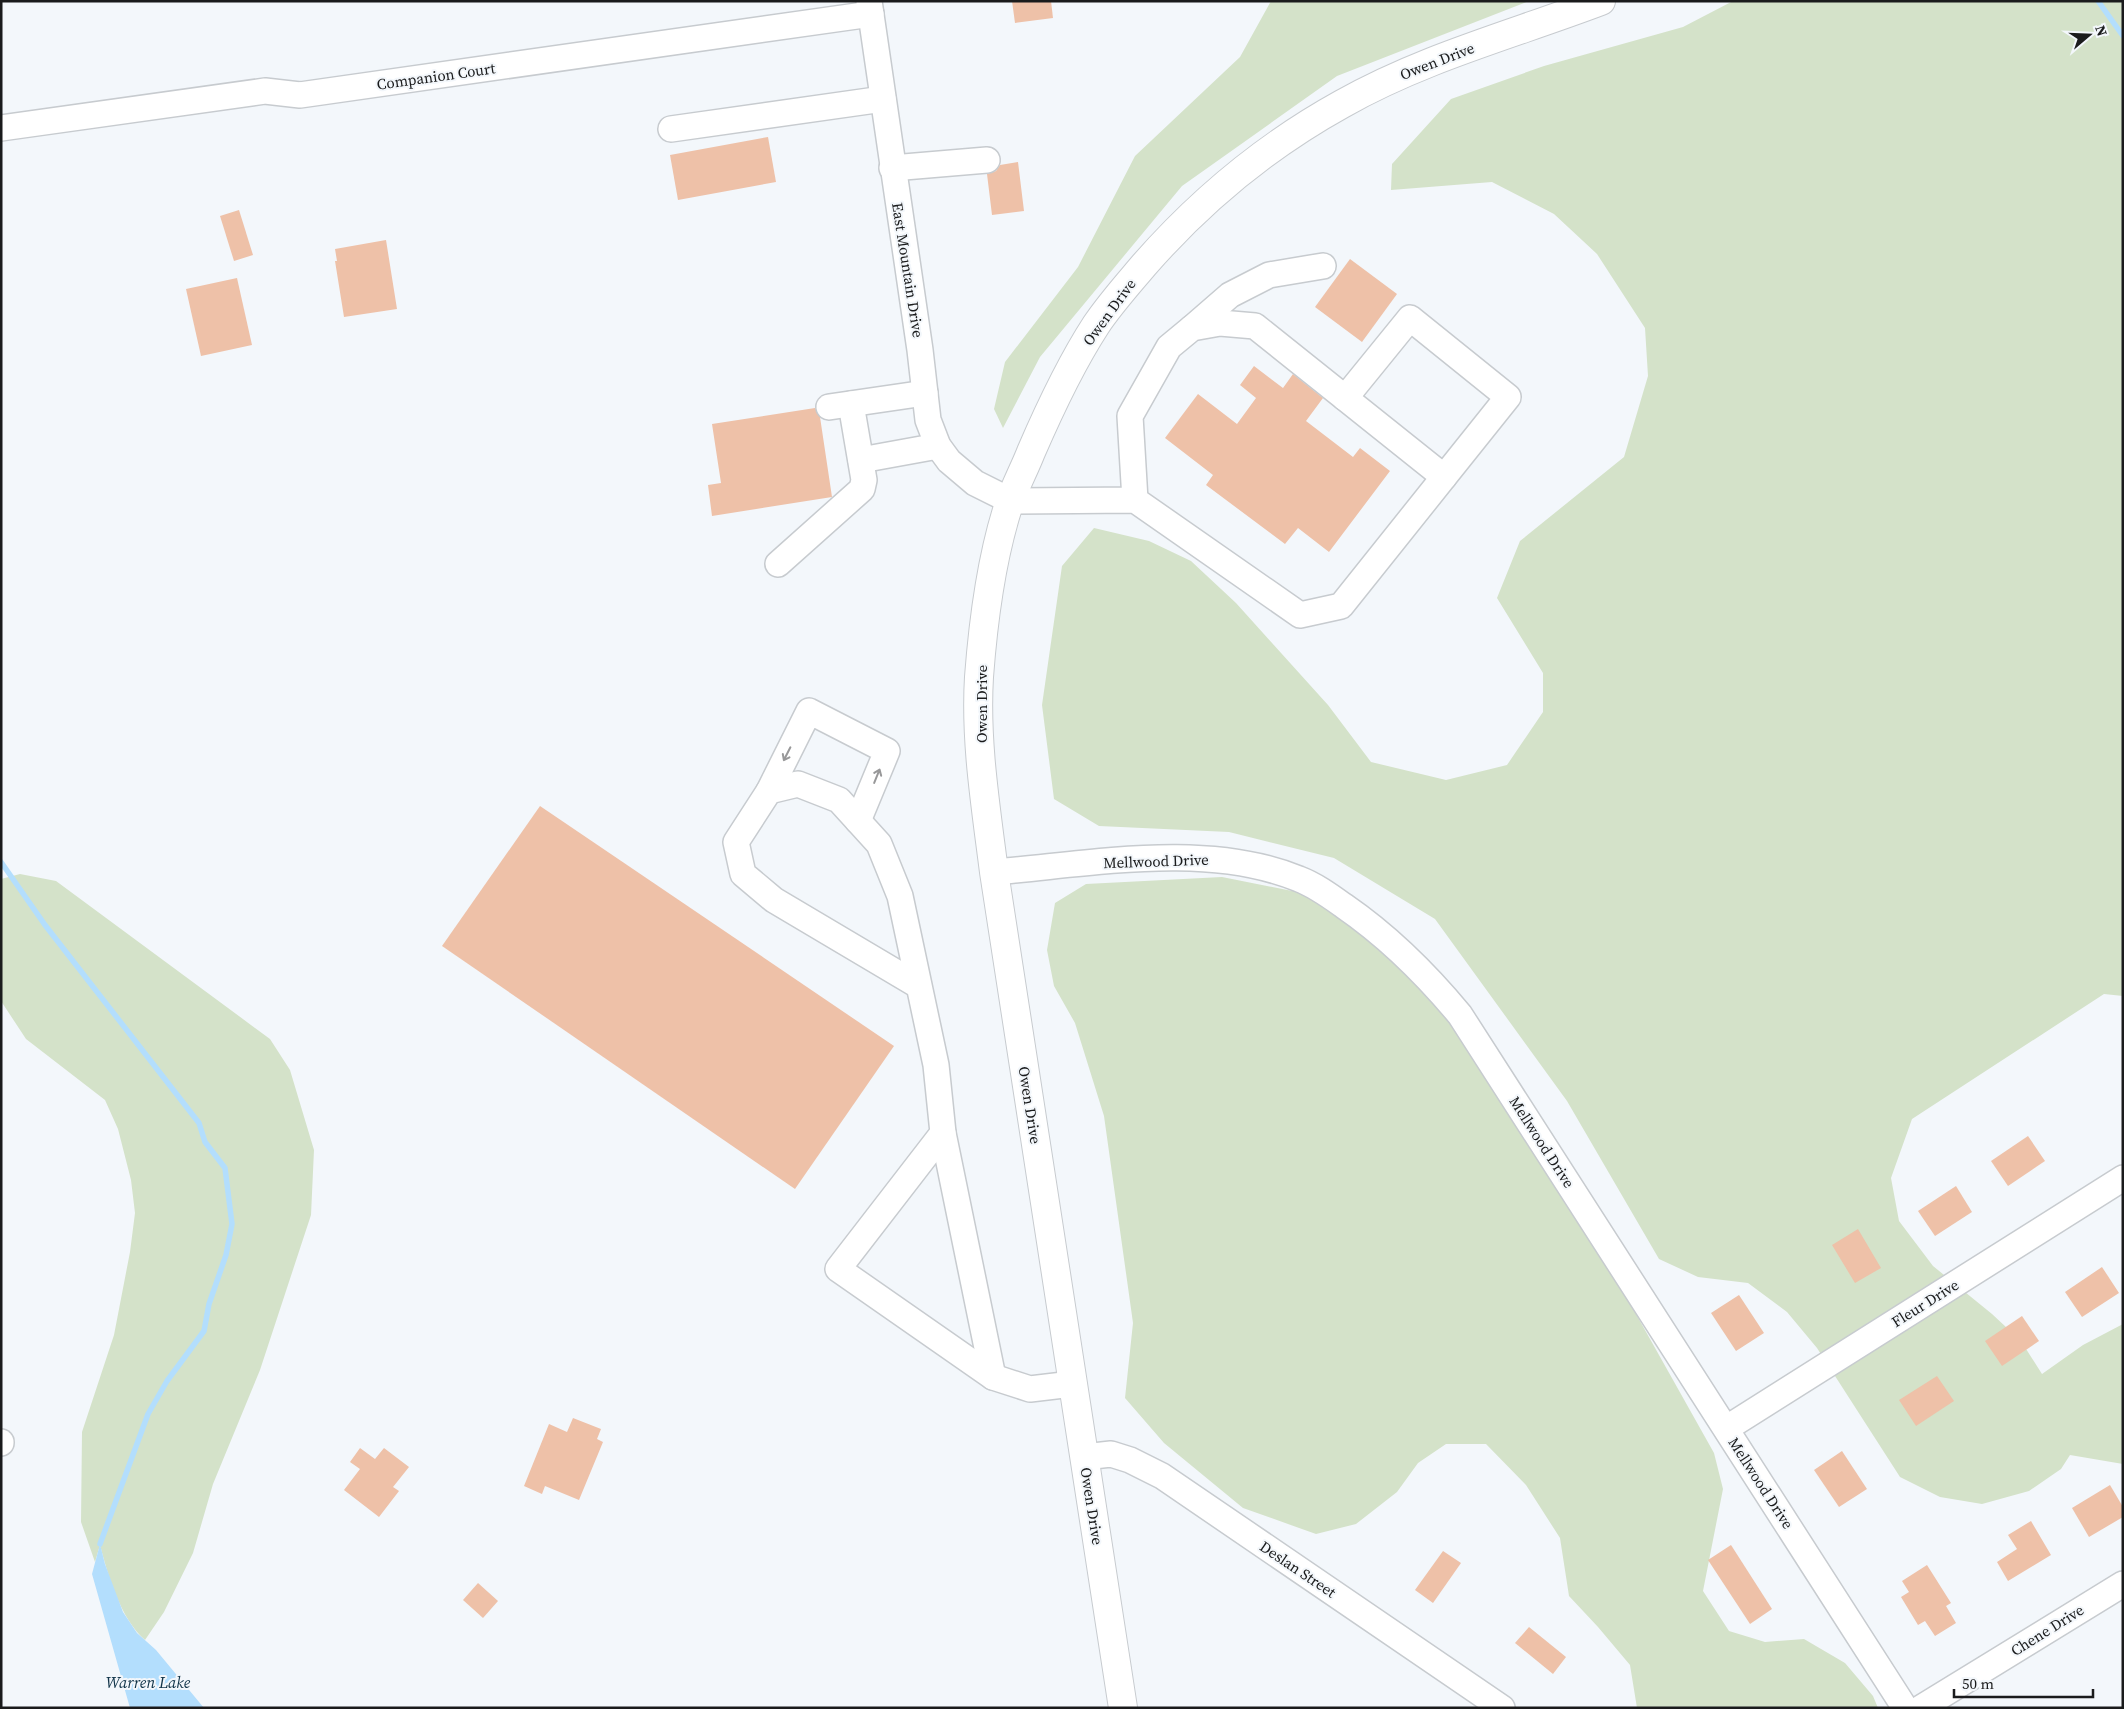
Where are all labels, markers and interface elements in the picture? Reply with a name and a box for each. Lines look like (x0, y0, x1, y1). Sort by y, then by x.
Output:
north arrow (2064, 10, 2114, 60)
text: N (2090, 23, 2112, 39)
street label: Owen Drive (1397, 37, 1478, 85)
street label: Companion Court (375, 57, 497, 95)
street label: East Mountain Drive (887, 201, 929, 339)
street label: Owen Drive (1078, 274, 1141, 350)
street label: Owen Drive (971, 665, 992, 743)
one-way arrow (782, 746, 791, 761)
one-way arrow (872, 769, 882, 784)
street label: Mellwood Drive (1103, 849, 1209, 873)
street label: Owen Drive (1014, 1065, 1047, 1146)
street label: Mellwood Drive (1505, 1092, 1580, 1192)
street label: Fleur Drive (1887, 1274, 1963, 1332)
street label: Mellwood Drive (1724, 1433, 1799, 1533)
street label: Owen Drive (1076, 1466, 1109, 1547)
street label: Deslan Street (1256, 1536, 1340, 1602)
street label: Chene Drive (2006, 1599, 2088, 1661)
scale bar (1954, 1666, 2093, 1698)
water label: Warren Lake (106, 1671, 191, 1693)
text: 50 m (1962, 1673, 1994, 1694)

